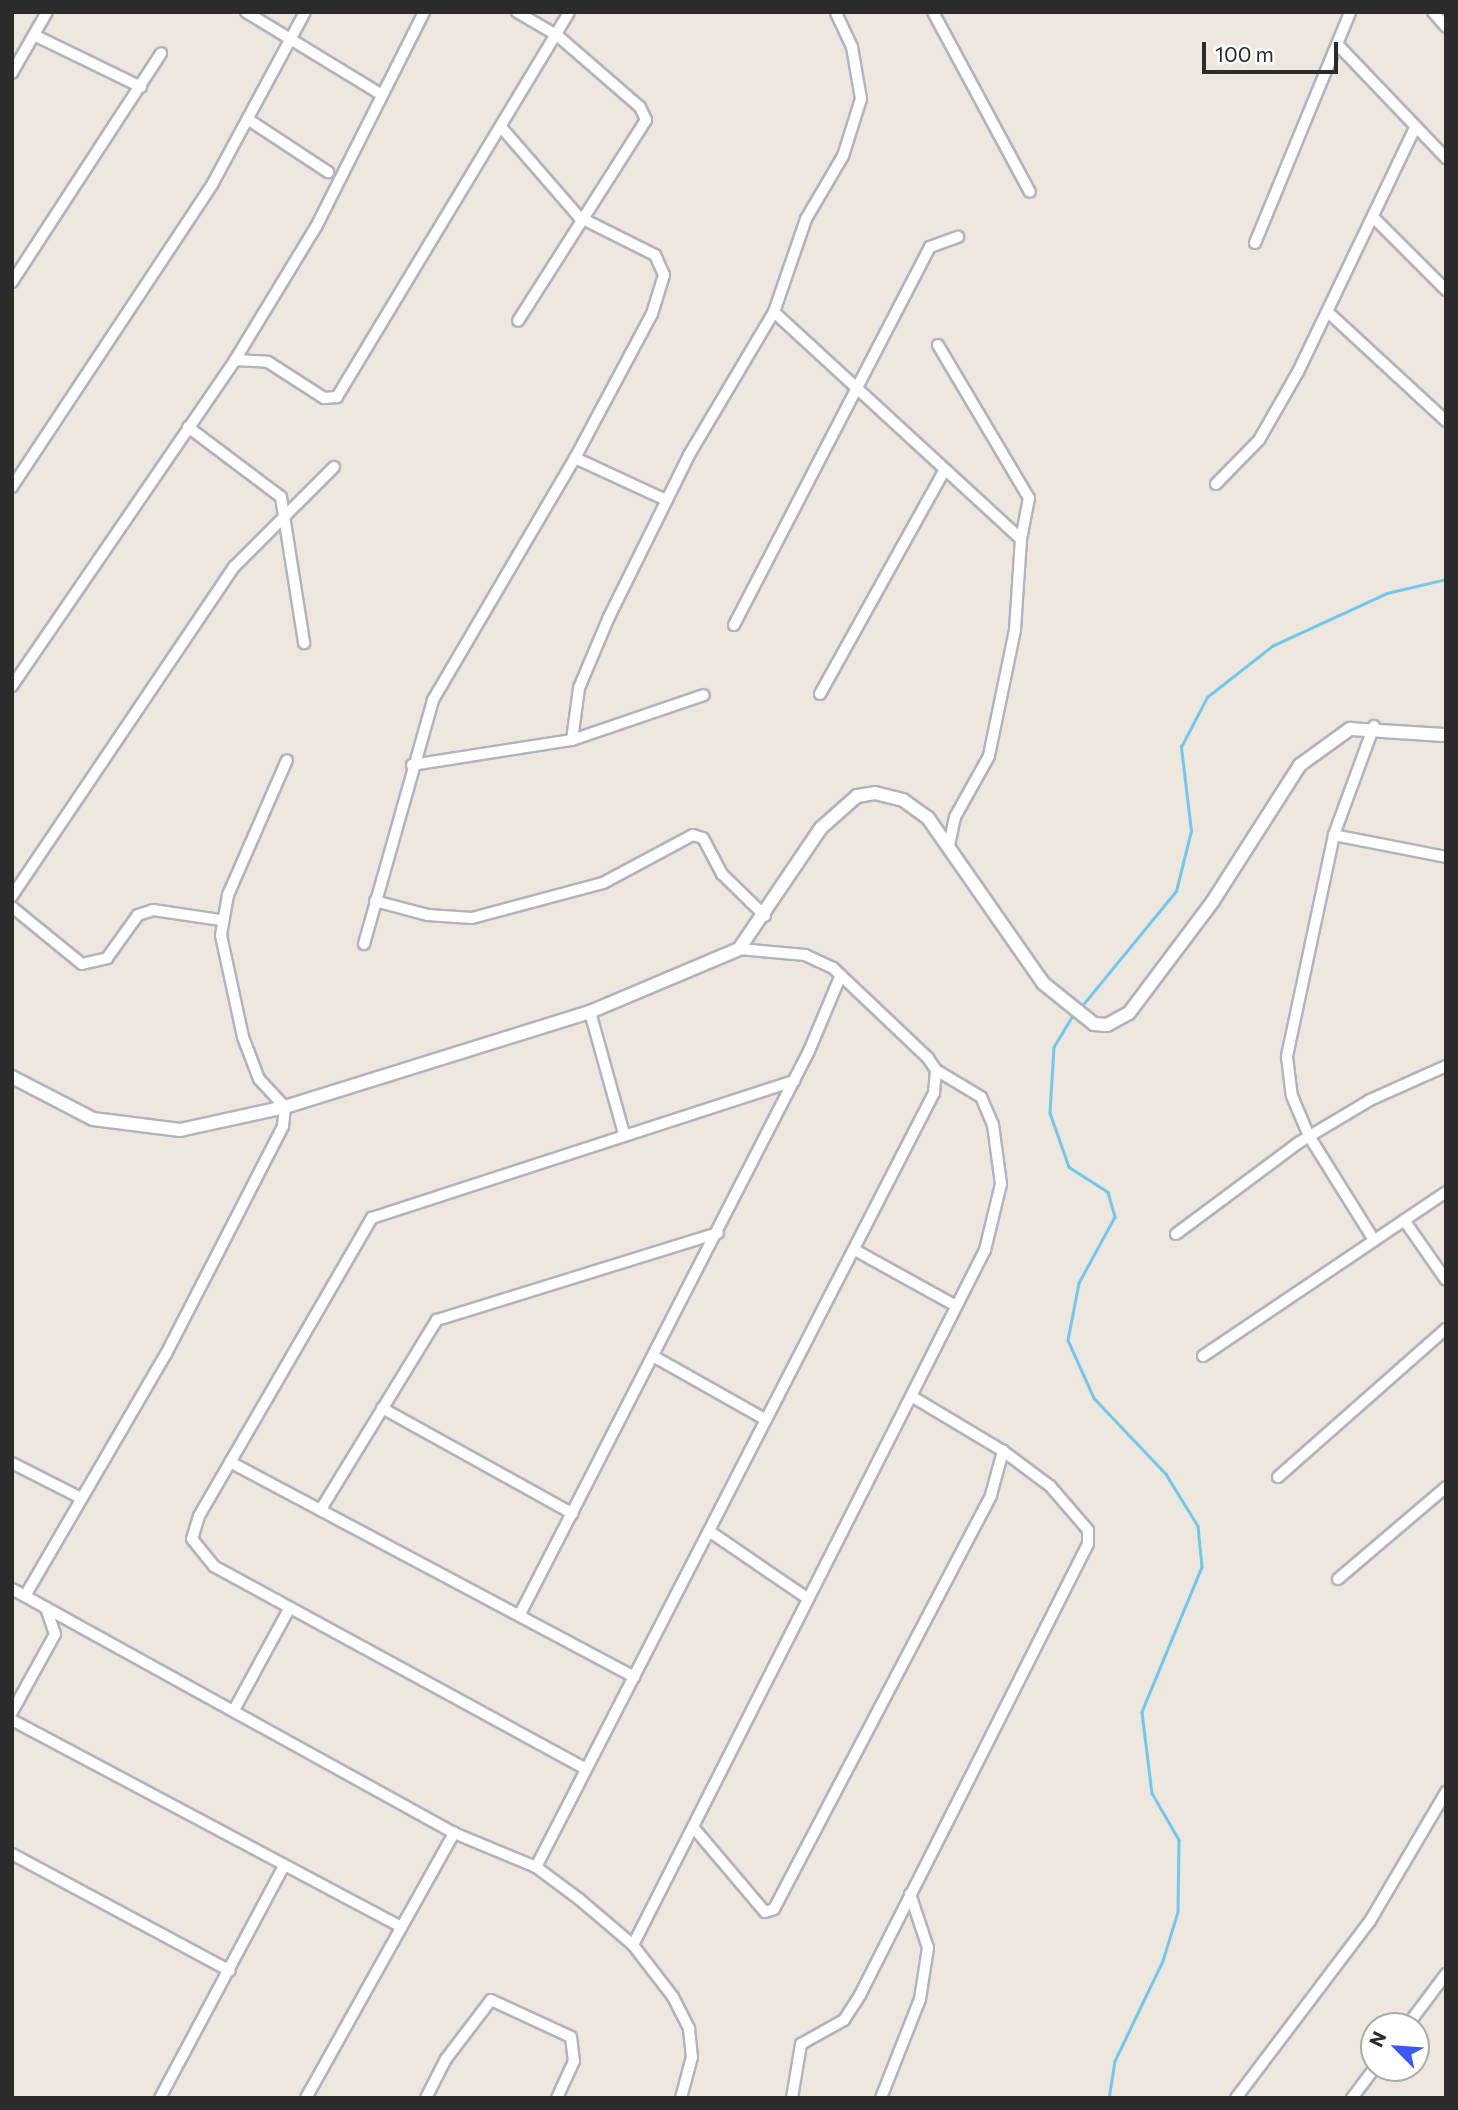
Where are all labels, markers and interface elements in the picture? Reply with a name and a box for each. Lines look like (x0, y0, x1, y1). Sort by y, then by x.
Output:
scale bar (1206, 28, 1342, 72)
text: 100 m (1215, 41, 1274, 66)
north arrow (1360, 2012, 1430, 2082)
text: N (1364, 2027, 1391, 2050)

